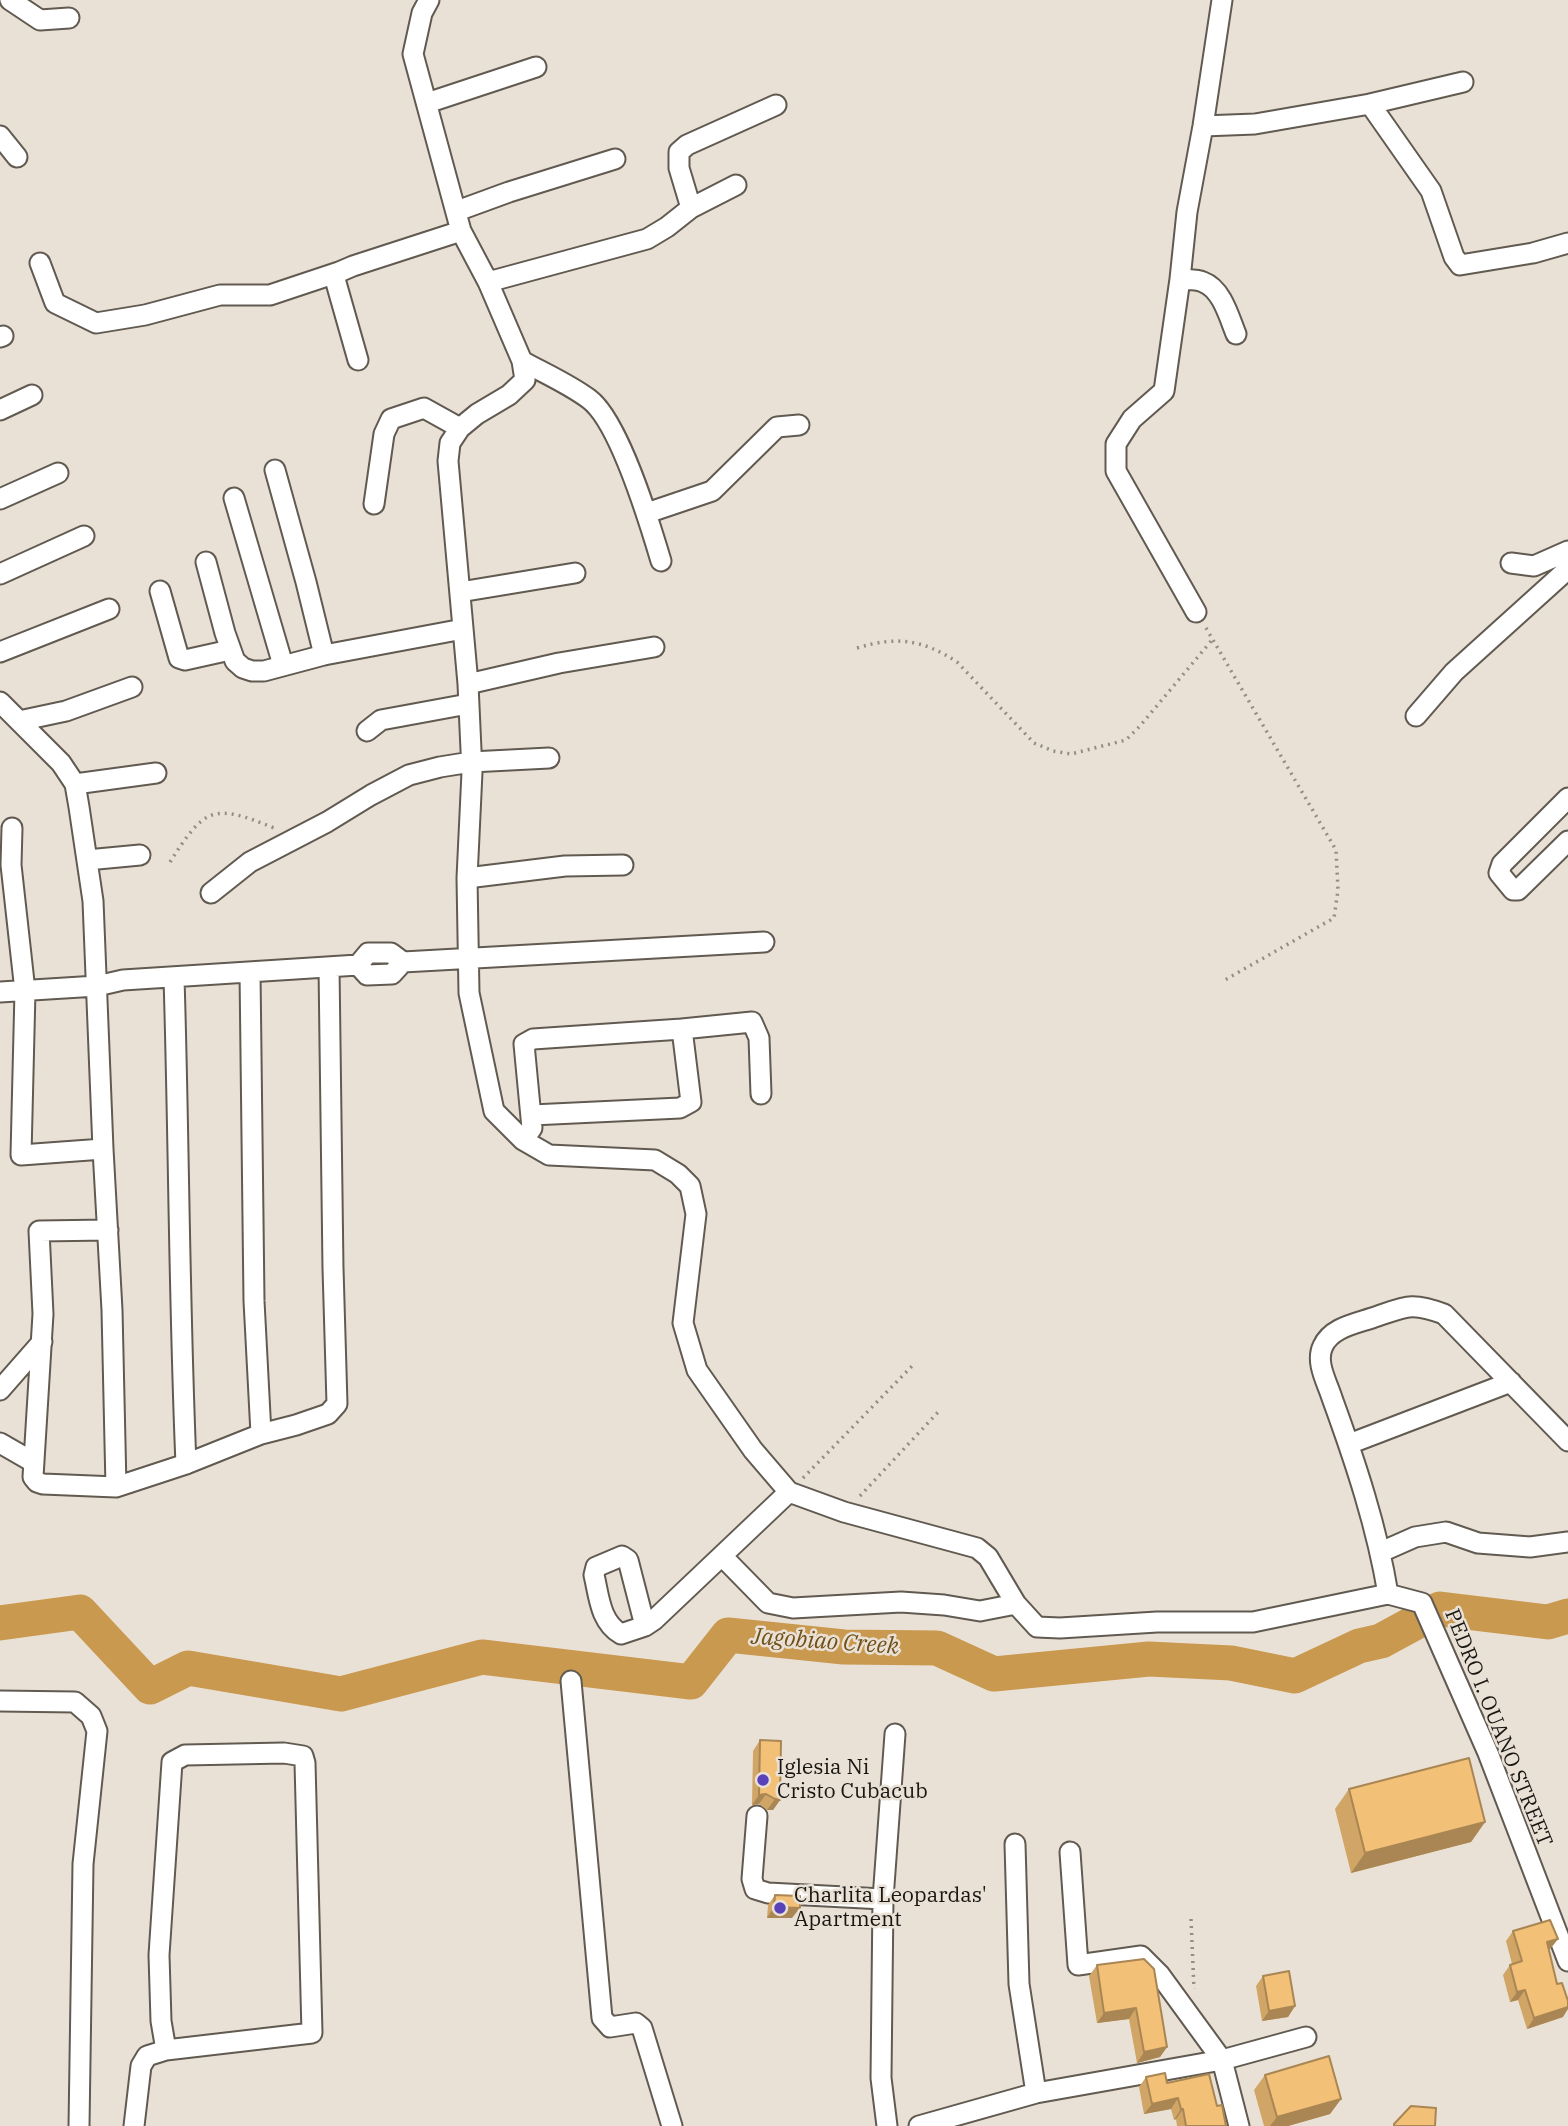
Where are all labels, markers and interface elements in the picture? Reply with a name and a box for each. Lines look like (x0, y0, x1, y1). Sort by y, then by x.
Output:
street label: PEDRO I. OUANO STREET (1439, 1605, 1557, 1851)
water label: Jagobiao Creek (750, 1623, 900, 1661)
place label: Iglesia Ni Cristo Cubacub (777, 1755, 928, 1805)
marker: Iglesia Ni Cristo Cubacub (755, 1772, 771, 1788)
place label: Charlita Leopardas' Apartment (794, 1883, 987, 1933)
marker: Charlita Leopardas' Apartment (772, 1900, 788, 1916)

